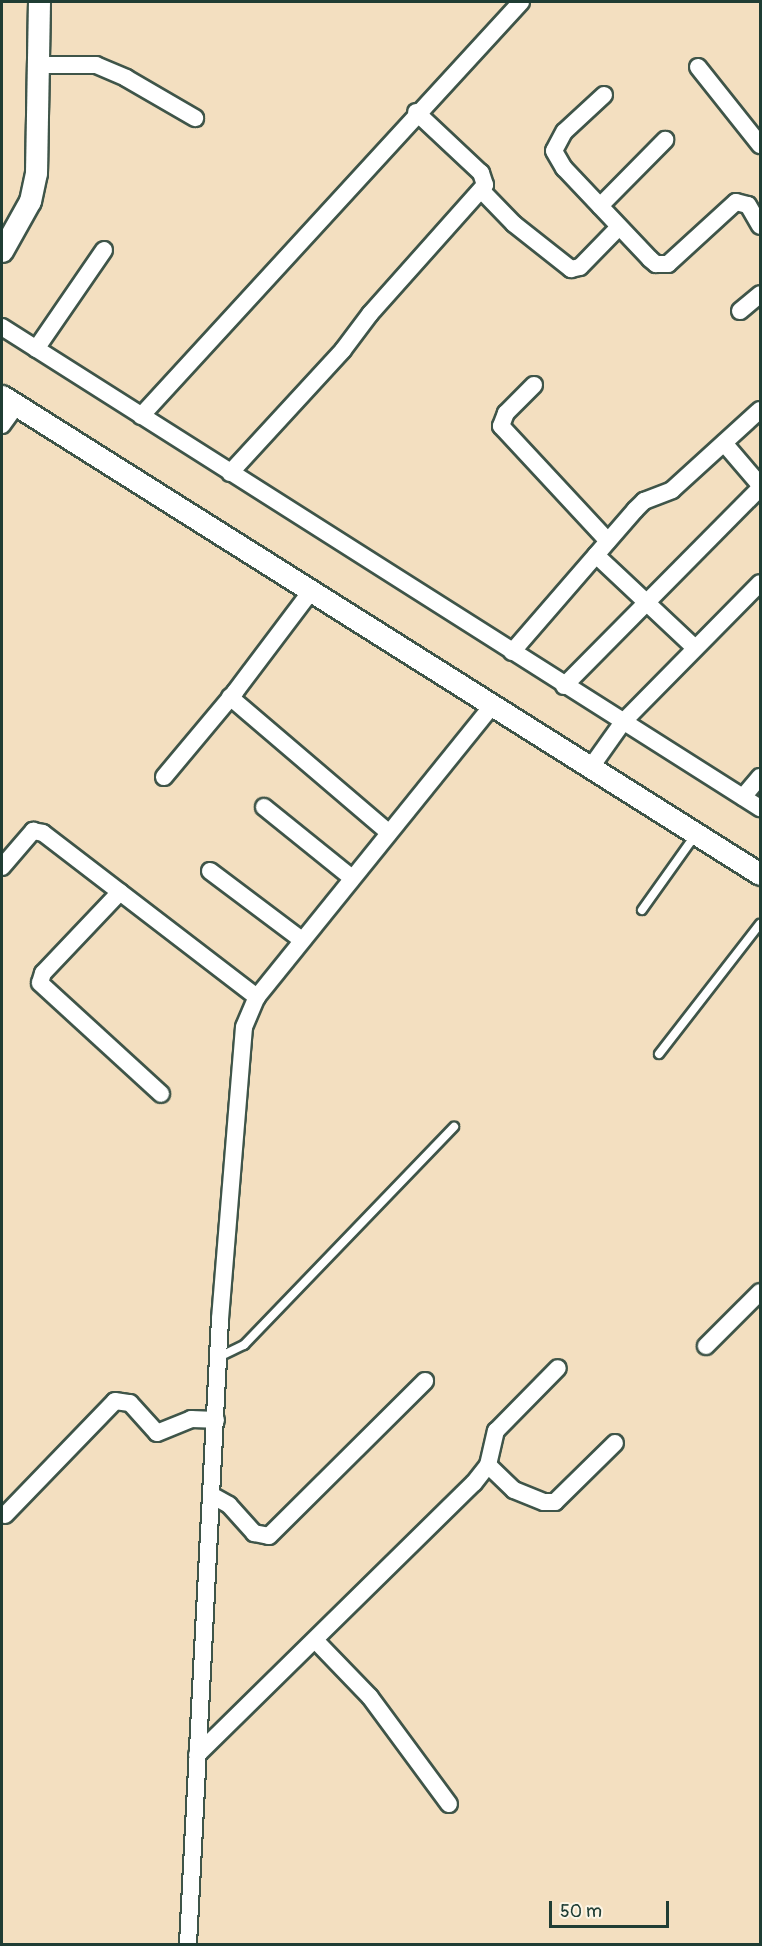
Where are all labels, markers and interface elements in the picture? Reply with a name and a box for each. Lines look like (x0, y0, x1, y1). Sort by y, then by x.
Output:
scale bar (552, 1889, 672, 1927)
text: 50 m (560, 1900, 602, 1923)

